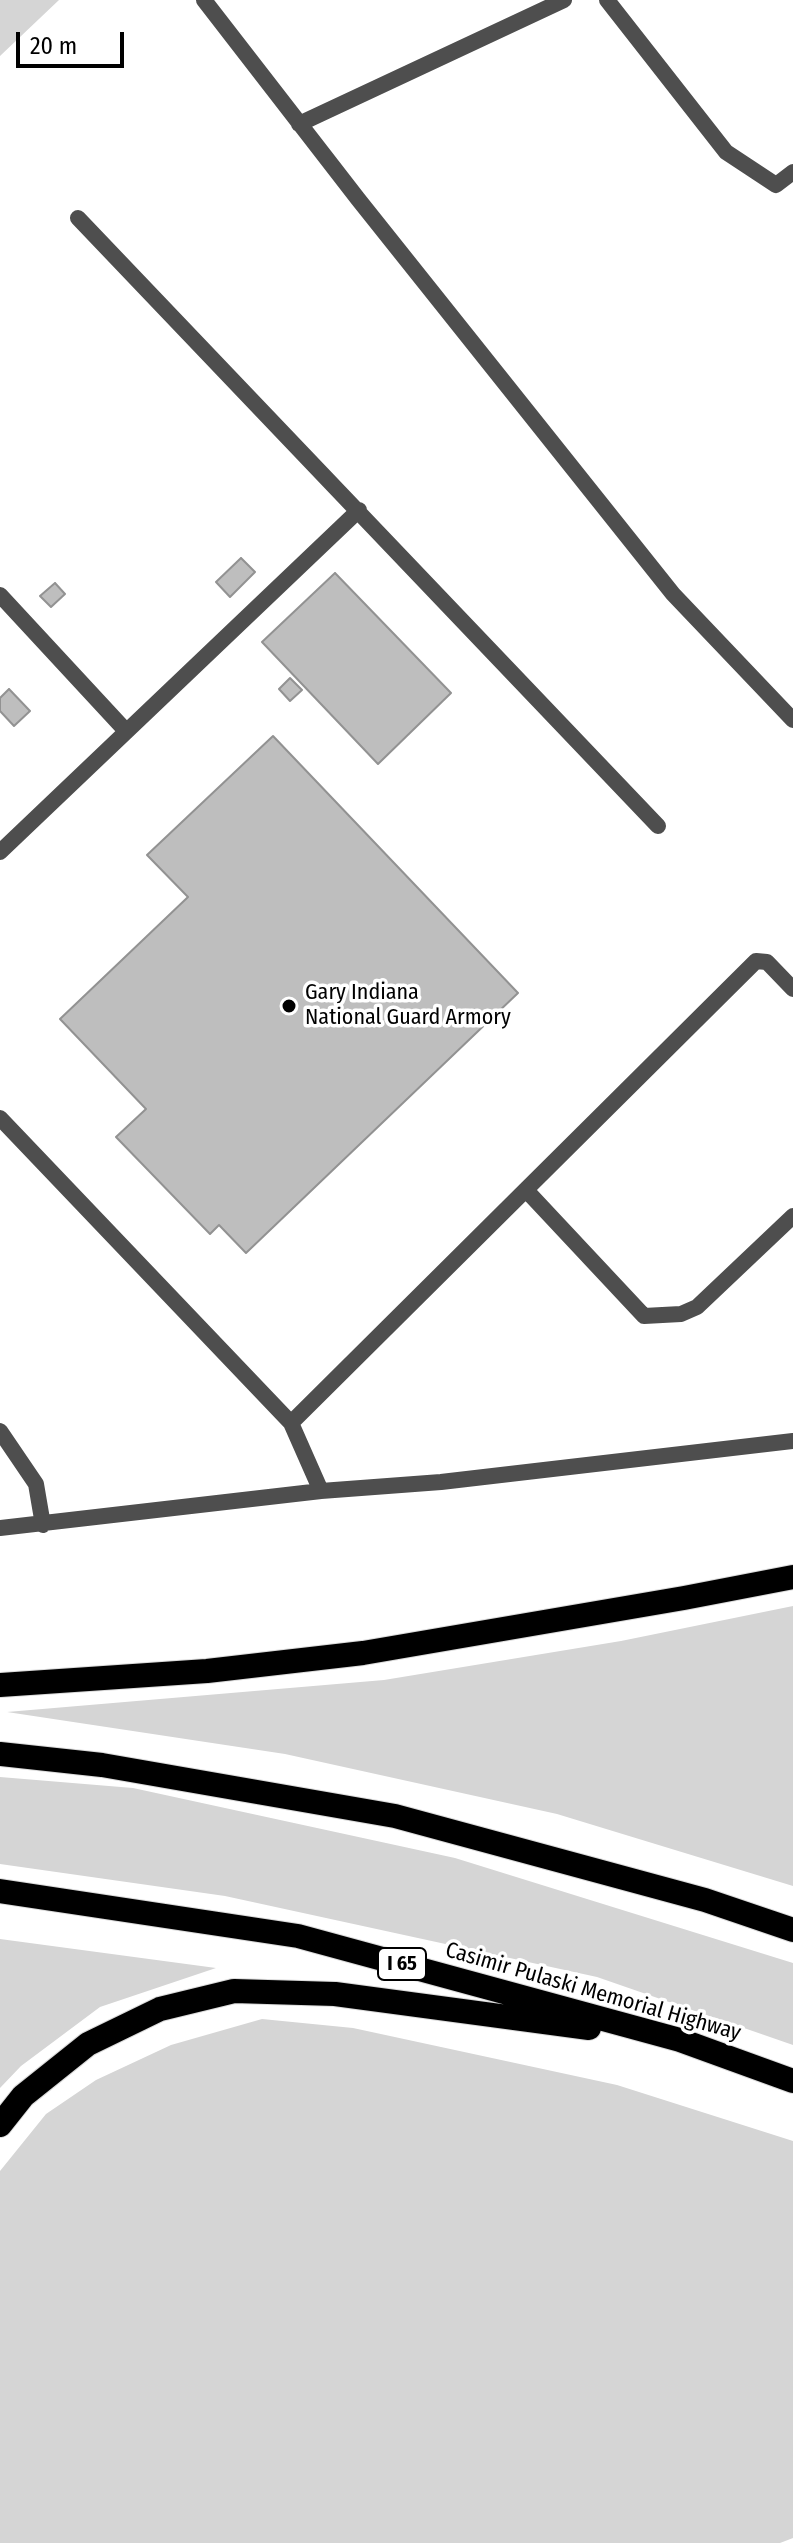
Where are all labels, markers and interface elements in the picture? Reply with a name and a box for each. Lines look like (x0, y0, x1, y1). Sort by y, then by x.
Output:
scale bar (20, 16, 128, 66)
text: 20 m (30, 32, 77, 60)
place label: Gary Indiana National Guard Armory (305, 980, 511, 1032)
marker: Gary Indiana National Guard Armory (280, 997, 298, 1015)
street label: Casimir Pulaski Memorial Highway (442, 1937, 744, 2047)
road number: I 65 (378, 1948, 426, 1980)

